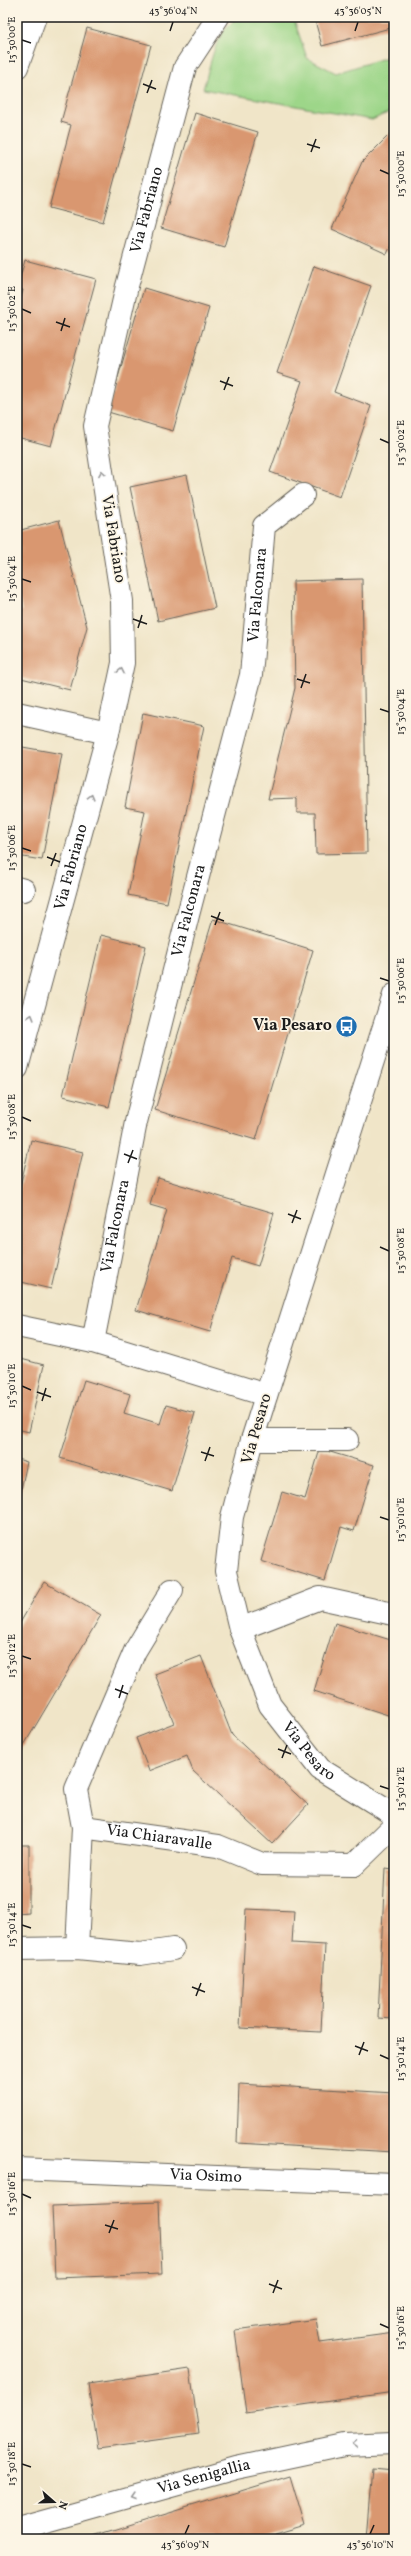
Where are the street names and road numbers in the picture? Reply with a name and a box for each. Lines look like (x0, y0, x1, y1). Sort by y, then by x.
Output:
street label: Via Fabriano (125, 164, 169, 256)
street label: Via Fabriano (95, 494, 131, 584)
street label: Via Falconara (243, 547, 273, 643)
street label: Via Fabriano (49, 822, 94, 913)
street label: Via Falconara (167, 862, 212, 959)
street label: Via Falconara (96, 1177, 136, 1275)
street label: Via Pesaro (236, 1391, 278, 1467)
street label: Via Pesaro (276, 1717, 339, 1787)
street label: Via Chiaravalle (105, 1819, 214, 1856)
street label: Via Osimo (169, 2164, 242, 2189)
street label: Via Senigallia (155, 2454, 252, 2500)

